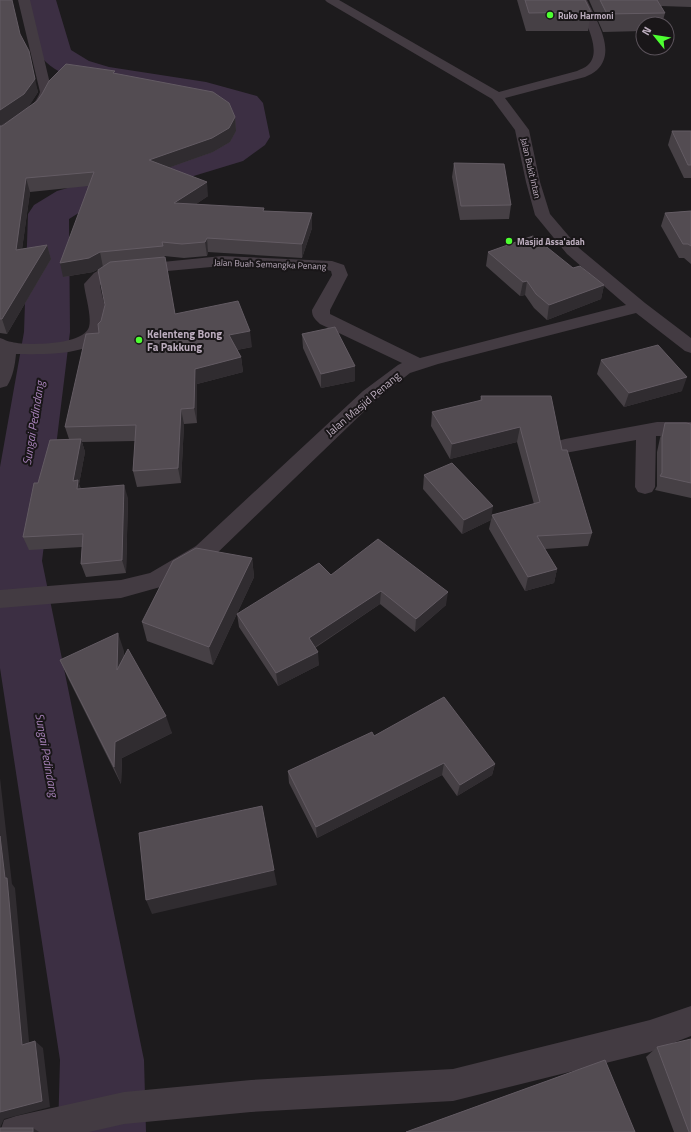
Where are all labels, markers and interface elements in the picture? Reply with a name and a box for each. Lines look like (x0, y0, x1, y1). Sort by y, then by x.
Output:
place label: Ruko Harmoni (558, 9, 614, 22)
marker: Ruko Harmoni (545, 10, 555, 20)
north arrow (635, 16, 675, 56)
text: N (638, 24, 655, 38)
street label: Jalan Bukit Intan (518, 136, 544, 200)
place label: Masjid Assa'adah (517, 235, 585, 248)
marker: Masjid Assa'adah (504, 236, 514, 246)
street label: Jalan Buah Semangka Penang (214, 256, 327, 272)
place label: Kelenteng Bong Fa Pakkung (147, 326, 222, 355)
marker: Kelenteng Bong Fa Pakkung (134, 335, 144, 345)
street label: Jalan Masjid Penang (322, 368, 404, 440)
water label: Sungai Pedindang (17, 378, 49, 466)
water label: Sungai Pedindang (30, 712, 64, 800)

